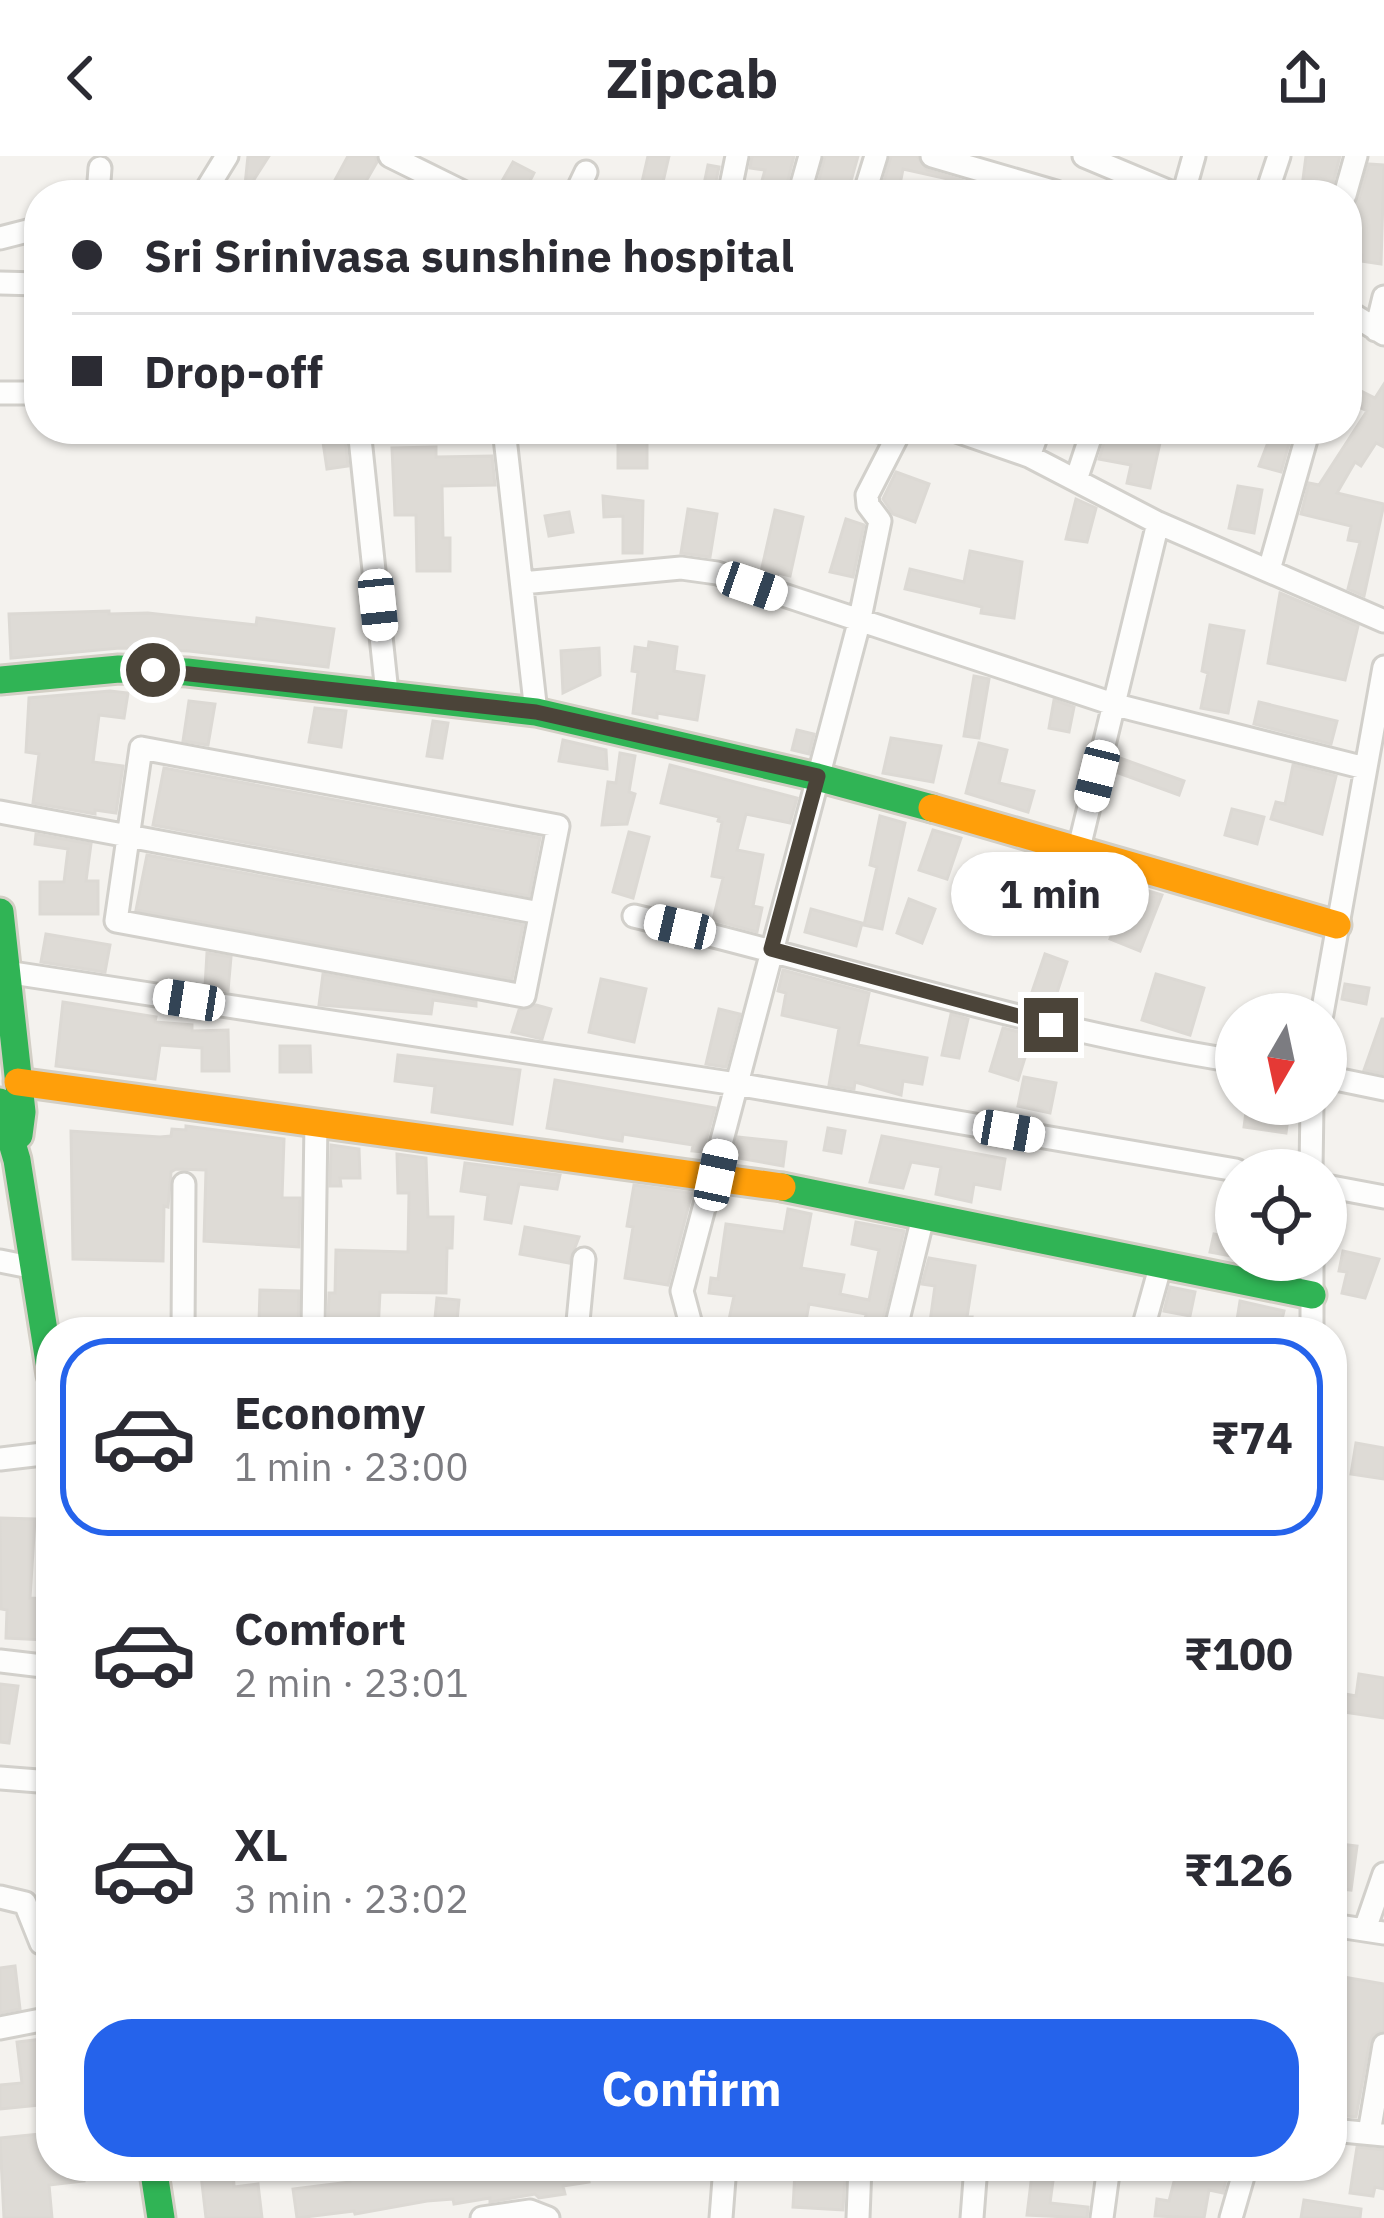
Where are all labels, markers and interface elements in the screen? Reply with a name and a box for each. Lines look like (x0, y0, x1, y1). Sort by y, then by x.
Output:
text: Zipcab (606, 43, 778, 113)
icon: back (48, 45, 114, 111)
icon: share (1270, 45, 1336, 111)
text: Sri Srinivasa sunshine hospital (144, 226, 794, 284)
text: Drop-off (144, 342, 323, 400)
car (712, 557, 792, 615)
car (356, 567, 400, 643)
route start (126, 643, 180, 697)
car (1071, 737, 1123, 815)
callout: 1 min (952, 851, 1150, 935)
text: 1 min (999, 868, 1101, 919)
car (641, 901, 719, 953)
car (151, 977, 227, 1023)
north arrow (1215, 993, 1347, 1125)
map controls (1215, 993, 1347, 1281)
route end (1024, 998, 1078, 1052)
car (970, 1107, 1048, 1155)
car (691, 1136, 741, 1214)
button: locate (1215, 1149, 1347, 1281)
icon: car (90, 1383, 198, 1491)
text: Economy (234, 1383, 425, 1441)
text: ₹74 (1211, 1408, 1293, 1466)
text: 1 min · 23:00 (234, 1441, 469, 1492)
icon: car (90, 1599, 198, 1707)
text: Comfort (234, 1599, 406, 1657)
text: ₹100 (1184, 1624, 1293, 1682)
text: 2 min · 23:01 (234, 1657, 469, 1708)
icon: car (90, 1815, 198, 1923)
text: XL (234, 1815, 288, 1873)
text: ₹126 (1184, 1840, 1293, 1898)
text: 3 min · 23:02 (234, 1873, 469, 1924)
button: Confirm (84, 2019, 1299, 2157)

